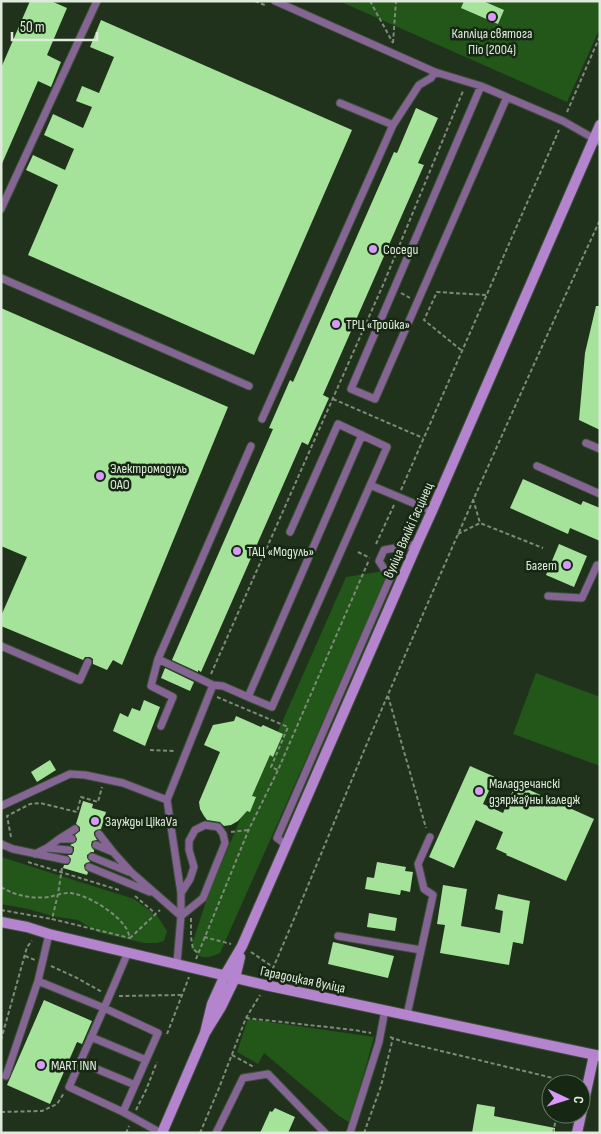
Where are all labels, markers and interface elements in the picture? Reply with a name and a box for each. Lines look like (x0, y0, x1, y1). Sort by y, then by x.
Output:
scale bar (12, 10, 98, 42)
marker: Капліца святога Піо (2004) (486, 11, 498, 23)
text: 50 m (20, 18, 45, 37)
place label: Капліца святога Піо (2004) (452, 25, 532, 58)
place label: Соседи (383, 241, 418, 258)
marker: Соседи (367, 243, 379, 255)
place label: ТРЦ «Тройка» (346, 316, 410, 333)
marker: ТРЦ «Тройка» (330, 318, 342, 330)
place label: Электромодуль ОАО (110, 460, 187, 493)
marker: Электромодуль ОАО (94, 470, 106, 482)
street label: вуліца Вялікі Гасцінец (380, 480, 437, 581)
place label: ТАЦ «Модуль» (247, 543, 314, 560)
marker: ТАЦ «Модуль» (231, 545, 243, 557)
place label: Багет (526, 557, 557, 574)
marker: Багет (561, 559, 573, 571)
place label: Маладзечанскі дзяржаўны каледж (489, 775, 580, 808)
marker: Маладзечанскі дзяржаўны каледж (473, 785, 485, 797)
place label: Заужды ЦікаVа (105, 813, 177, 830)
marker: Заужды ЦікаVа (89, 815, 101, 827)
street label: Гарадоцкая вуліца (259, 962, 347, 997)
place label: MART INN (51, 1057, 97, 1074)
marker: MART INN (35, 1059, 47, 1071)
north arrow (541, 1074, 591, 1124)
text: С (570, 1096, 587, 1104)

